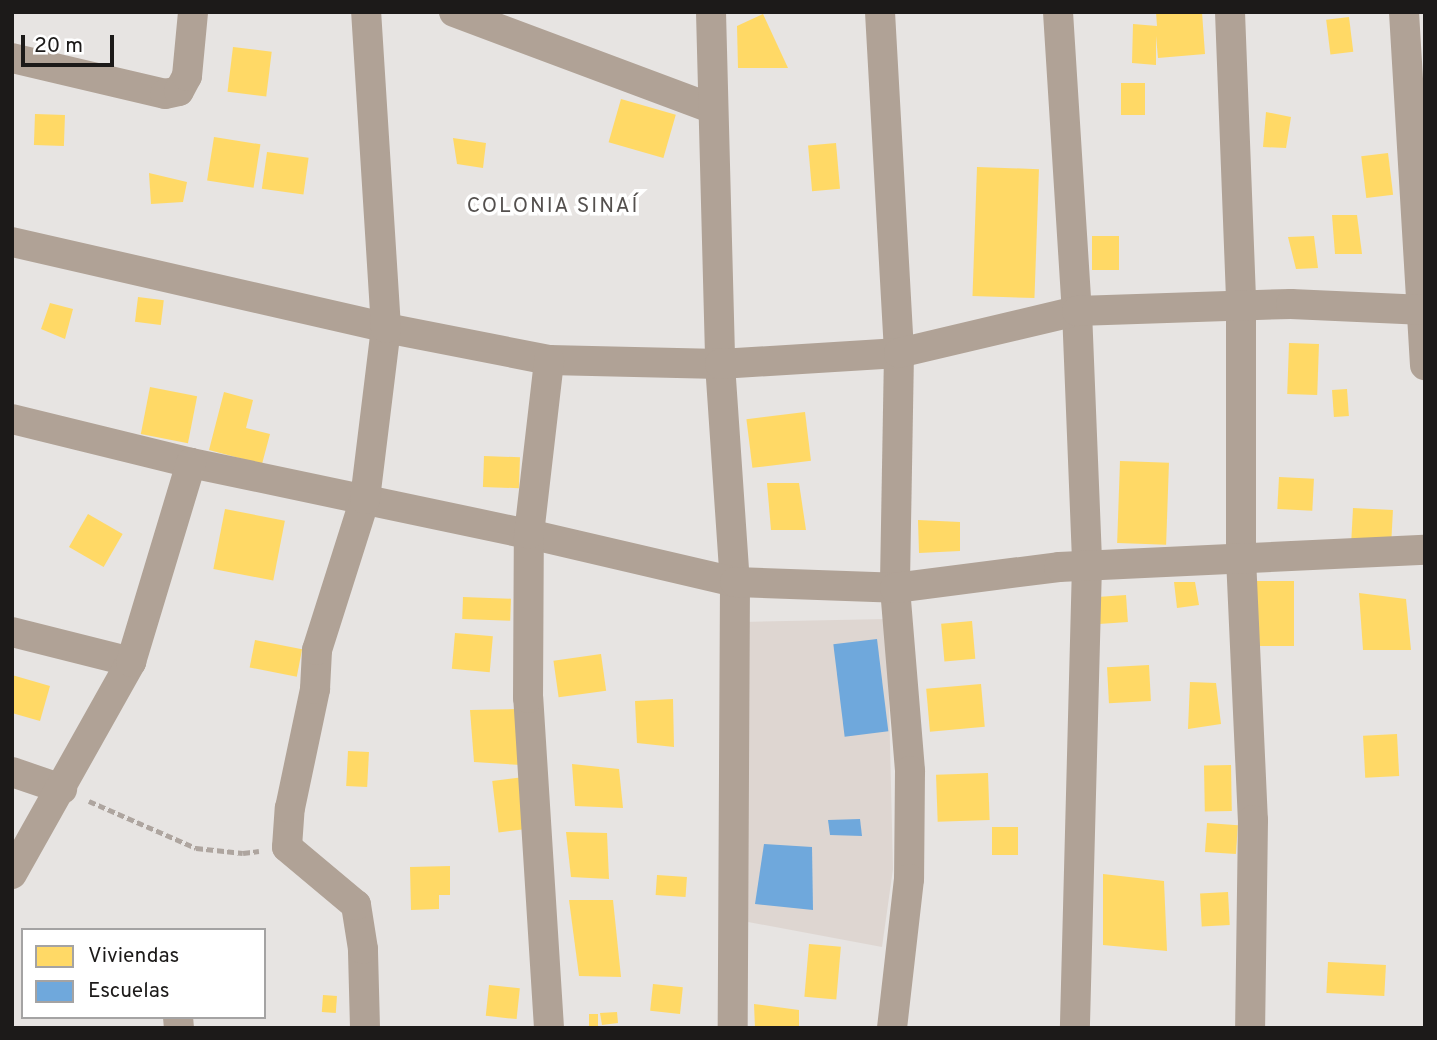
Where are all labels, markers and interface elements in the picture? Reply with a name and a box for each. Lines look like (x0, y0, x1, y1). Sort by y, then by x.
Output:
scale bar (24, 21, 117, 65)
text: 20 m (34, 33, 83, 60)
district label: COLONIA SINAÍ (468, 194, 638, 220)
legend (21, 928, 266, 1019)
text: Viviendas (88, 943, 179, 970)
text: Escuelas (88, 978, 170, 1005)

